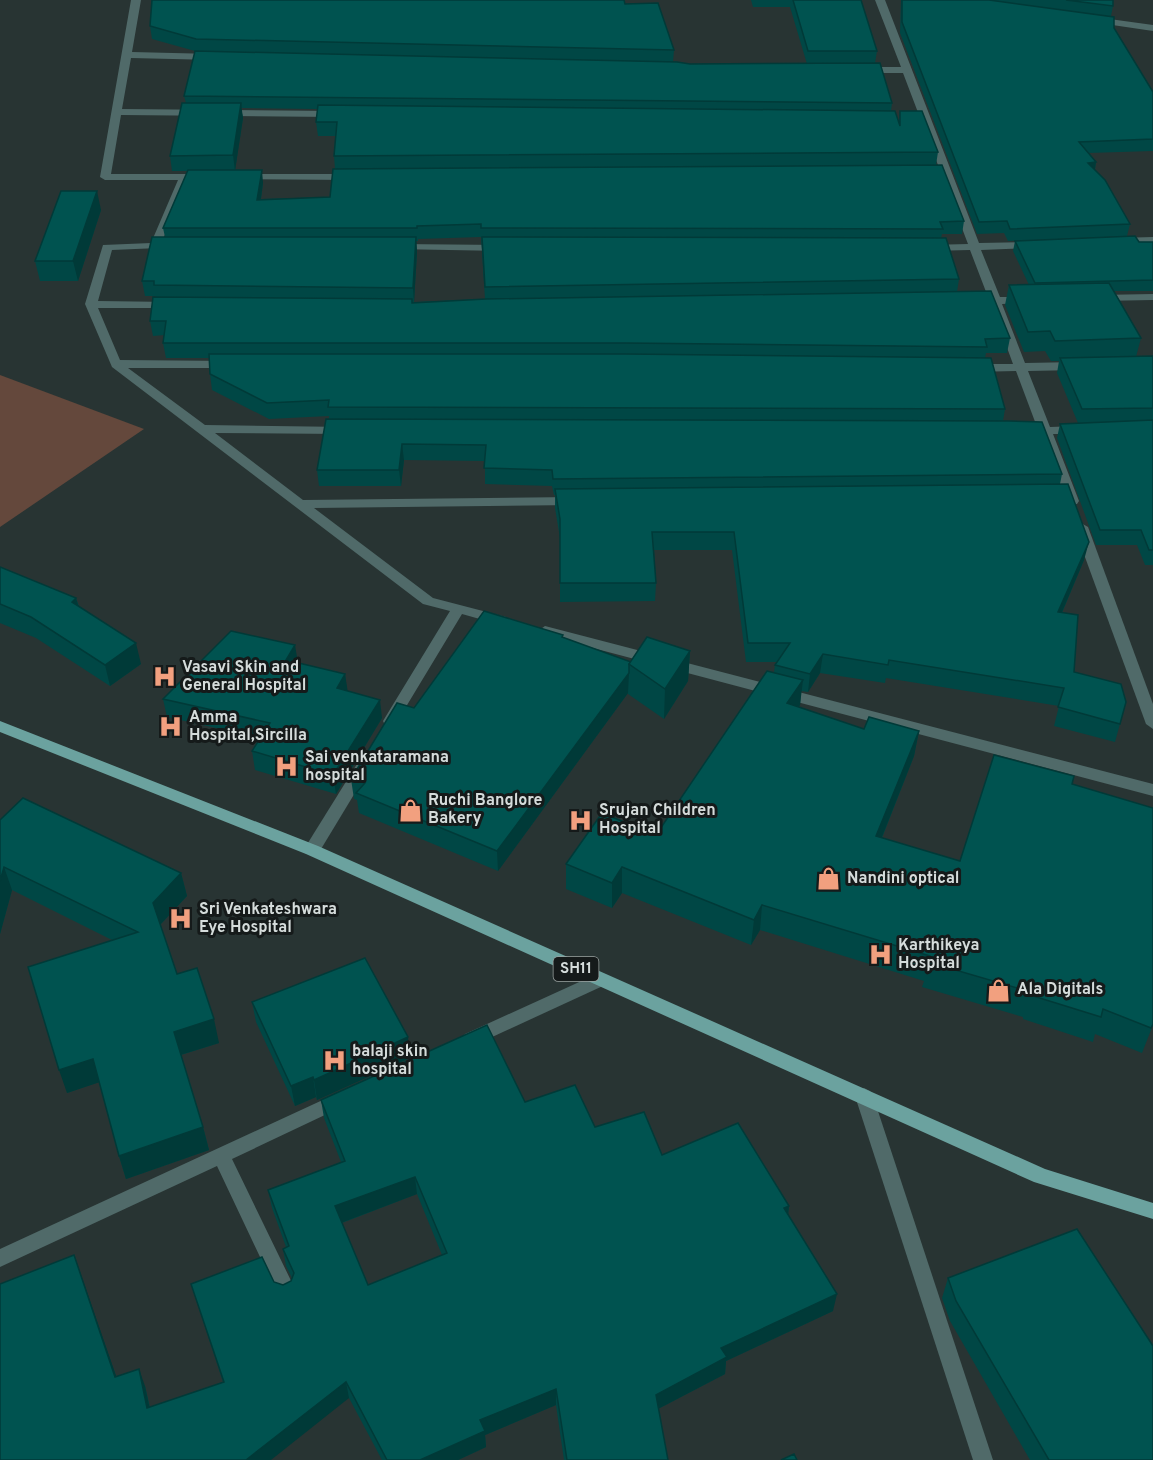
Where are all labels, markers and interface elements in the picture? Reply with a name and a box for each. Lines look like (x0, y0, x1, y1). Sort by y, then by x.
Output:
place label: Vasavi Skin and General Hospital (182, 658, 306, 696)
hospital icon: Vasavi Skin and General Hospital (151, 664, 177, 690)
place label: Amma Hospital,Sircilla (189, 708, 307, 746)
hospital icon: Amma Hospital,Sircilla (158, 714, 184, 740)
place label: Sai venkataramana hospital (305, 748, 449, 786)
hospital icon: Sai venkataramana hospital (274, 754, 300, 780)
place label: Ruchi Banglore Bakery (428, 791, 543, 829)
shop icon: Ruchi Banglore Bakery (397, 797, 423, 823)
place label: Srujan Children Hospital (599, 801, 716, 839)
hospital icon: Srujan Children Hospital (568, 807, 594, 833)
shop icon: Nandini optical (816, 866, 842, 892)
place label: Nandini optical (847, 869, 959, 889)
place label: Sri Venkateshwara Eye Hospital (199, 900, 337, 938)
hospital icon: Sri Venkateshwara Eye Hospital (168, 906, 194, 932)
place label: Karthikeya Hospital (898, 936, 979, 974)
hospital icon: Karthikeya Hospital (867, 942, 893, 968)
road number: SH11 (554, 957, 598, 981)
shop icon: Ala Digitals (986, 977, 1012, 1003)
place label: Ala Digitals (1017, 980, 1103, 1000)
place label: balaji skin hospital (352, 1042, 428, 1080)
hospital icon: balaji skin hospital (321, 1048, 347, 1074)

